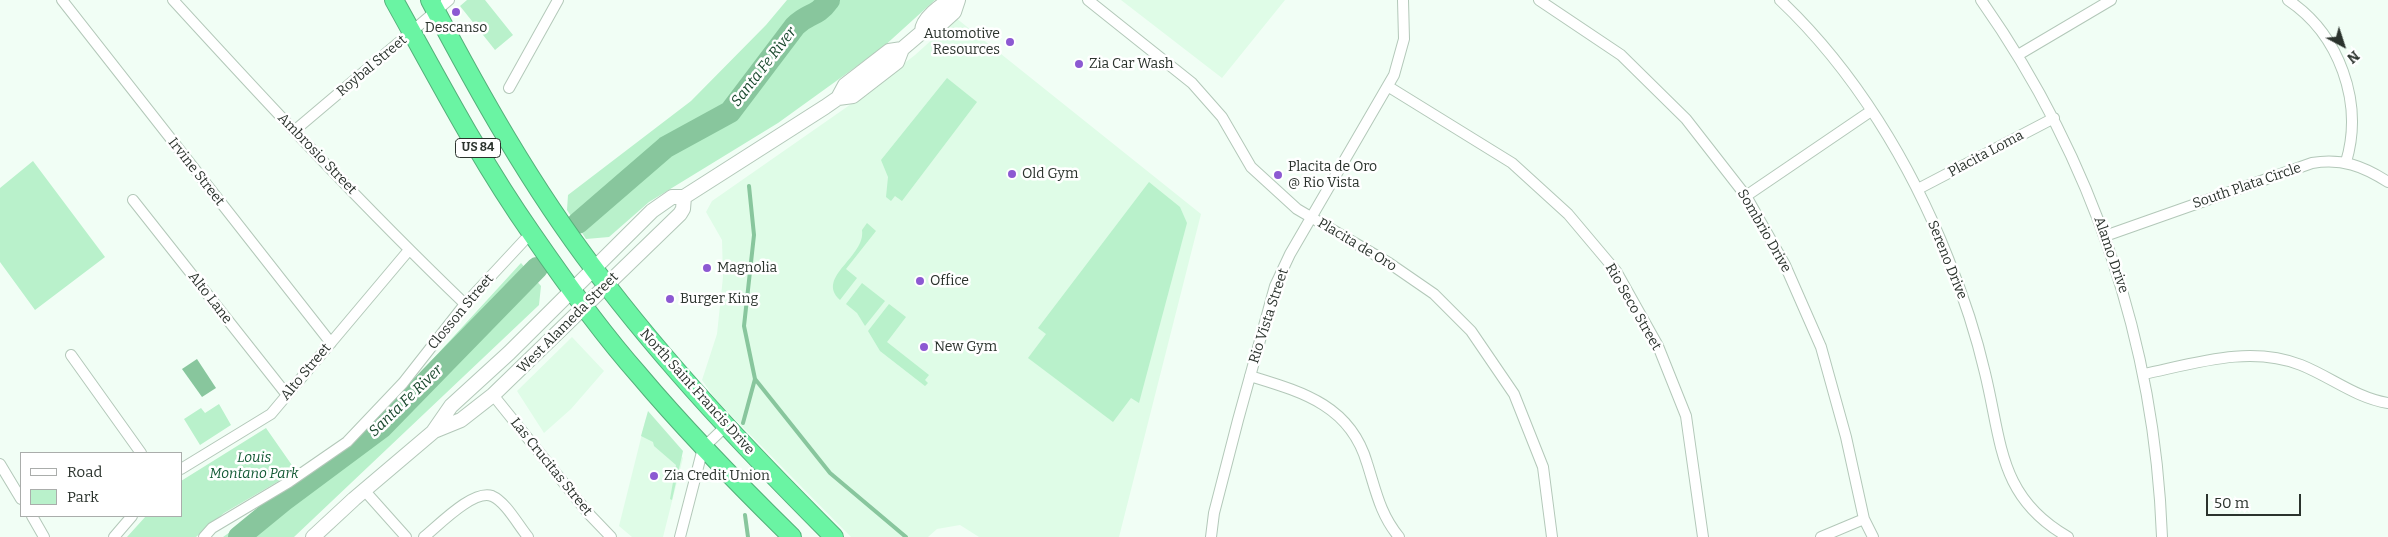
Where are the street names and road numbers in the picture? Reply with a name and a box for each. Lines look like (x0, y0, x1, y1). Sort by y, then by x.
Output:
street label: Roybal Street (334, 32, 410, 100)
street label: Ambrosio Street (274, 110, 360, 198)
street label: Placita Loma (1945, 127, 2027, 181)
street label: Irvine Street (164, 135, 228, 209)
road number: US 84 (456, 138, 500, 158)
street label: South Plata Circle (2191, 160, 2303, 212)
street label: Sombrio Drive (1733, 186, 1795, 276)
street label: Alamo Drive (2090, 214, 2132, 296)
street label: Placita de Oro (1314, 215, 1400, 275)
street label: Sereno Drive (1924, 218, 1970, 302)
street label: Rio Seco Street (1601, 261, 1665, 353)
street label: Rio Vista Street (1246, 266, 1292, 366)
street label: Alto Lane (185, 269, 235, 327)
street label: West Alameda Street (514, 269, 622, 377)
street label: Closson Street (425, 271, 497, 353)
street label: North Saint Francis Drive (636, 326, 758, 458)
street label: Alto Street (277, 340, 335, 404)
street label: Las Crucitas Street (506, 415, 596, 519)

